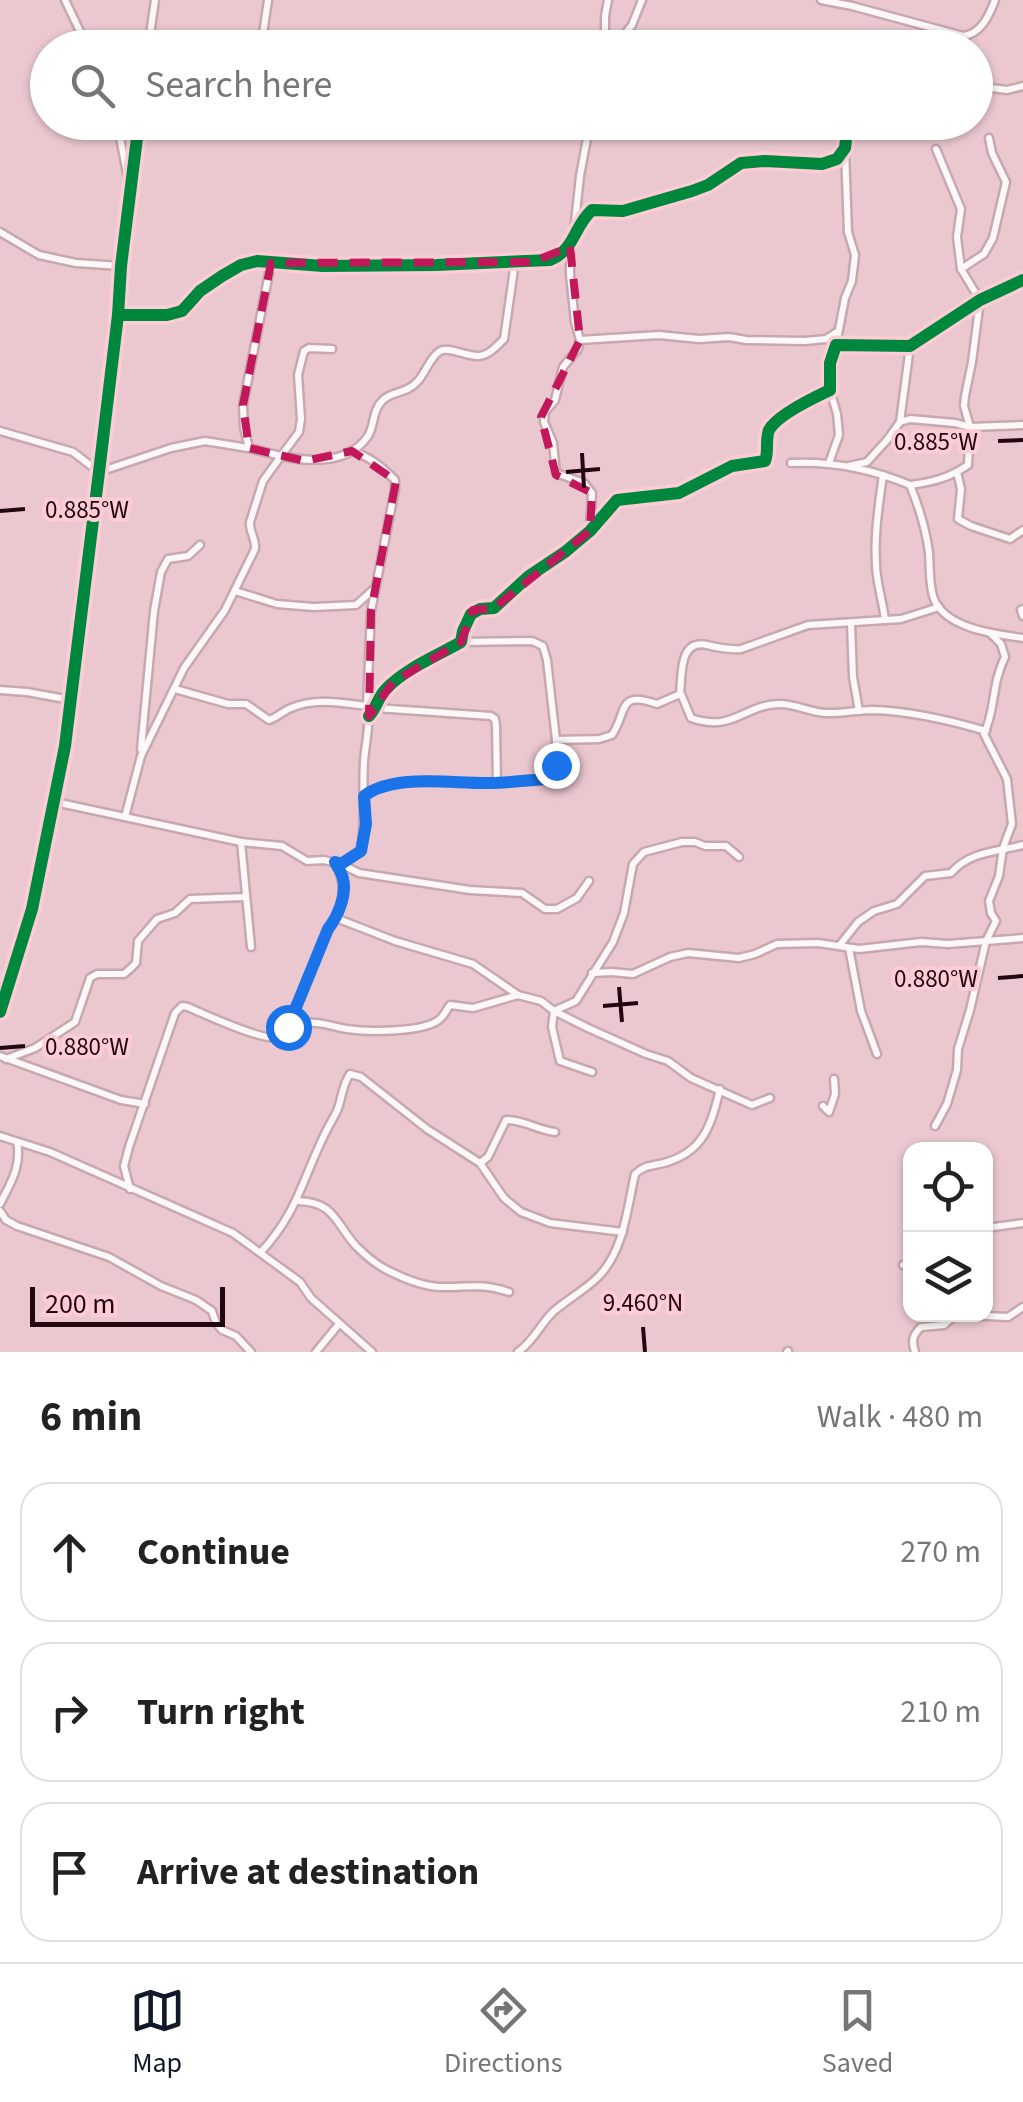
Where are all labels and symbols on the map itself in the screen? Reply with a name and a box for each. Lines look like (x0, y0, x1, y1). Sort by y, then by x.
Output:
text: 0.885°W (894, 424, 978, 460)
text: 0.885°W (45, 492, 129, 528)
route end (534, 743, 580, 789)
text: 0.880°W (894, 961, 978, 997)
route start (266, 1005, 312, 1051)
text: 0.880°W (45, 1029, 129, 1065)
scale bar (30, 1282, 225, 1326)
text: 9.460°N (603, 1285, 683, 1321)

